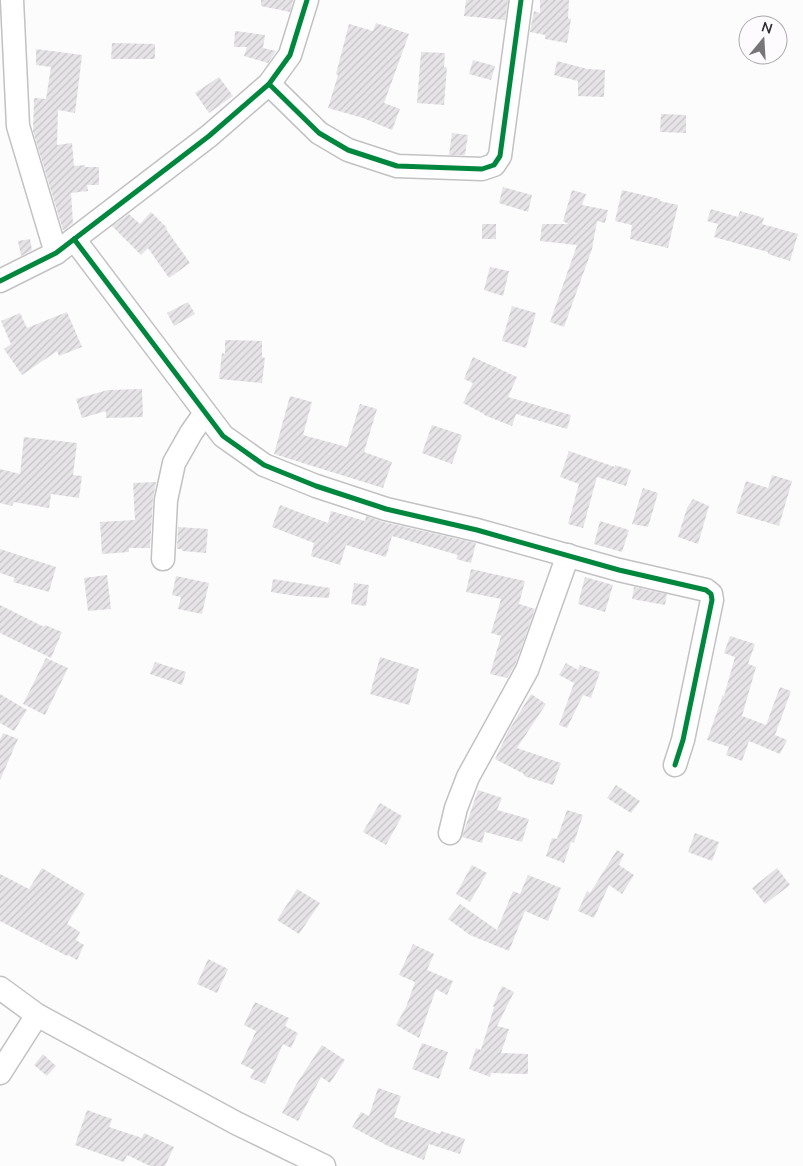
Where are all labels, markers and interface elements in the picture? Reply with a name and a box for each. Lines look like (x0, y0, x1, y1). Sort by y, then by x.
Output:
north arrow (738, 15, 788, 65)
text: N (759, 17, 775, 38)

